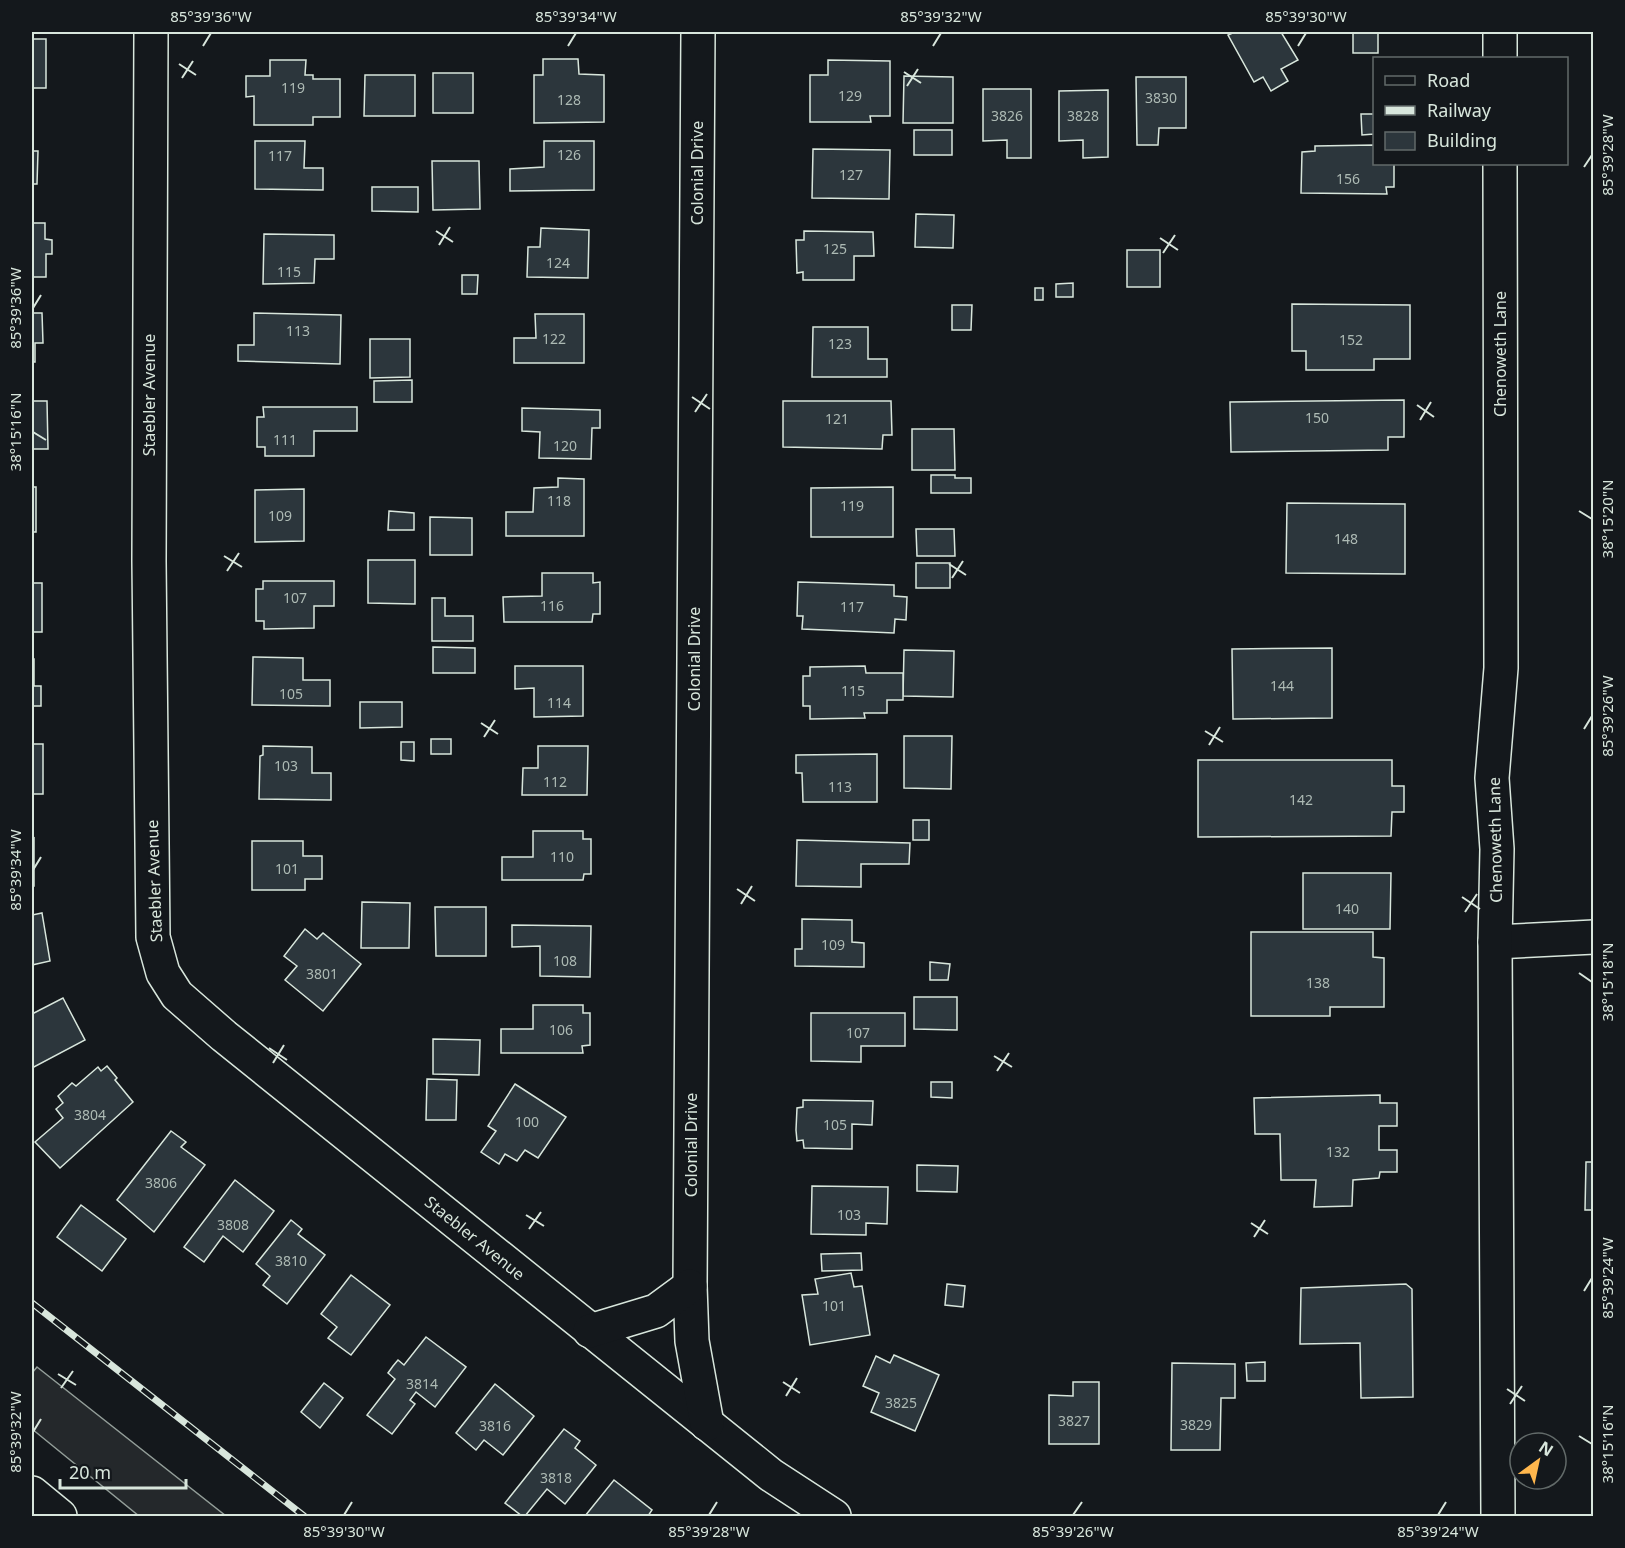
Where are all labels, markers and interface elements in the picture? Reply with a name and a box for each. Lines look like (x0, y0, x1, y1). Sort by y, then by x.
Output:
text: 85°39'36"W (170, 6, 252, 26)
text: 85°39'34"W (535, 6, 617, 26)
text: 85°39'32"W (900, 6, 982, 26)
text: 85°39'30"W (1265, 6, 1347, 26)
legend (1373, 57, 1568, 165)
text: Road (1427, 68, 1470, 92)
house number: 119 (281, 78, 305, 97)
house number: 129 (838, 86, 862, 105)
house number: 3830 (1145, 88, 1177, 107)
house number: 128 (557, 90, 581, 109)
text: Railway (1427, 98, 1492, 122)
house number: 3826 (991, 106, 1023, 125)
house number: 3828 (1067, 106, 1099, 125)
text: 85°39'28"W (1597, 114, 1617, 196)
street label: Colonial Drive (686, 121, 708, 225)
text: Building (1427, 128, 1497, 152)
house number: 126 (557, 145, 581, 164)
house number: 117 (268, 146, 292, 165)
house number: 127 (839, 165, 863, 184)
house number: 156 (1336, 169, 1360, 188)
house number: 125 (823, 239, 847, 258)
house number: 124 (546, 253, 570, 272)
house number: 115 (277, 262, 301, 281)
text: 85°39'36"W (5, 267, 25, 349)
street label: Chenoweth Lane (1489, 291, 1511, 417)
house number: 113 (286, 321, 310, 340)
house number: 122 (542, 329, 566, 348)
house number: 152 (1339, 330, 1363, 349)
street label: Staebler Avenue (138, 334, 160, 456)
house number: 123 (828, 334, 852, 353)
text: 38°15'16"N (5, 393, 25, 471)
house number: 150 (1305, 408, 1329, 427)
house number: 121 (825, 409, 849, 428)
house number: 111 (273, 430, 297, 449)
house number: 120 (553, 436, 577, 455)
text: 38°15'20"N (1597, 480, 1617, 558)
house number: 118 (547, 491, 571, 510)
house number: 119 (840, 496, 864, 515)
house number: 109 (268, 506, 292, 525)
house number: 148 (1334, 529, 1358, 548)
house number: 107 (283, 588, 307, 607)
house number: 116 (540, 596, 564, 615)
house number: 117 (840, 597, 864, 616)
street label: Colonial Drive (683, 607, 705, 711)
text: 85°39'26"W (1597, 675, 1617, 757)
house number: 144 (1270, 676, 1294, 695)
house number: 115 (841, 681, 865, 700)
house number: 105 (279, 684, 303, 703)
house number: 114 (547, 693, 571, 712)
house number: 103 (274, 756, 298, 775)
house number: 112 (543, 772, 567, 791)
house number: 113 (828, 777, 852, 796)
street label: Chenoweth Lane (1483, 777, 1507, 903)
house number: 142 (1289, 790, 1313, 809)
street label: Staebler Avenue (141, 819, 167, 943)
text: 85°39'34"W (5, 829, 25, 911)
house number: 110 (550, 847, 574, 866)
house number: 101 (275, 859, 299, 878)
house number: 140 (1335, 899, 1359, 918)
house number: 109 (821, 935, 845, 954)
text: 38°15'18"N (1597, 943, 1617, 1021)
house number: 108 (553, 951, 577, 970)
house number: 3801 (306, 964, 338, 983)
house number: 138 (1306, 973, 1330, 992)
house number: 106 (549, 1020, 573, 1039)
house number: 107 (846, 1023, 870, 1042)
street label: Colonial Drive (680, 1093, 702, 1197)
house number: 3804 (74, 1105, 106, 1124)
house number: 100 (515, 1112, 539, 1131)
house number: 105 (823, 1115, 847, 1134)
house number: 132 (1326, 1142, 1350, 1161)
house number: 3806 (145, 1173, 177, 1192)
street label: Staebler Avenue (420, 1191, 530, 1285)
house number: 103 (837, 1205, 861, 1224)
house number: 3808 (217, 1215, 249, 1234)
text: 85°39'24"W (1597, 1237, 1617, 1319)
house number: 3810 (275, 1251, 307, 1270)
house number: 101 (822, 1296, 846, 1315)
house number: 3814 (406, 1374, 438, 1393)
text: 85°39'32"W (5, 1391, 25, 1473)
house number: 3825 (885, 1393, 917, 1412)
text: 38°15'16"N (1597, 1405, 1617, 1483)
house number: 3827 (1058, 1411, 1090, 1430)
house number: 3829 (1180, 1415, 1212, 1434)
house number: 3816 (479, 1416, 511, 1435)
north arrow (1508, 1431, 1568, 1491)
text: N (1535, 1436, 1558, 1461)
scale bar (60, 1452, 186, 1490)
text: 20 m (69, 1460, 111, 1484)
house number: 3818 (540, 1468, 572, 1487)
text: 85°39'30"W (303, 1521, 385, 1541)
text: 85°39'28"W (668, 1521, 750, 1541)
text: 85°39'26"W (1032, 1521, 1114, 1541)
text: 85°39'24"W (1397, 1521, 1479, 1541)

